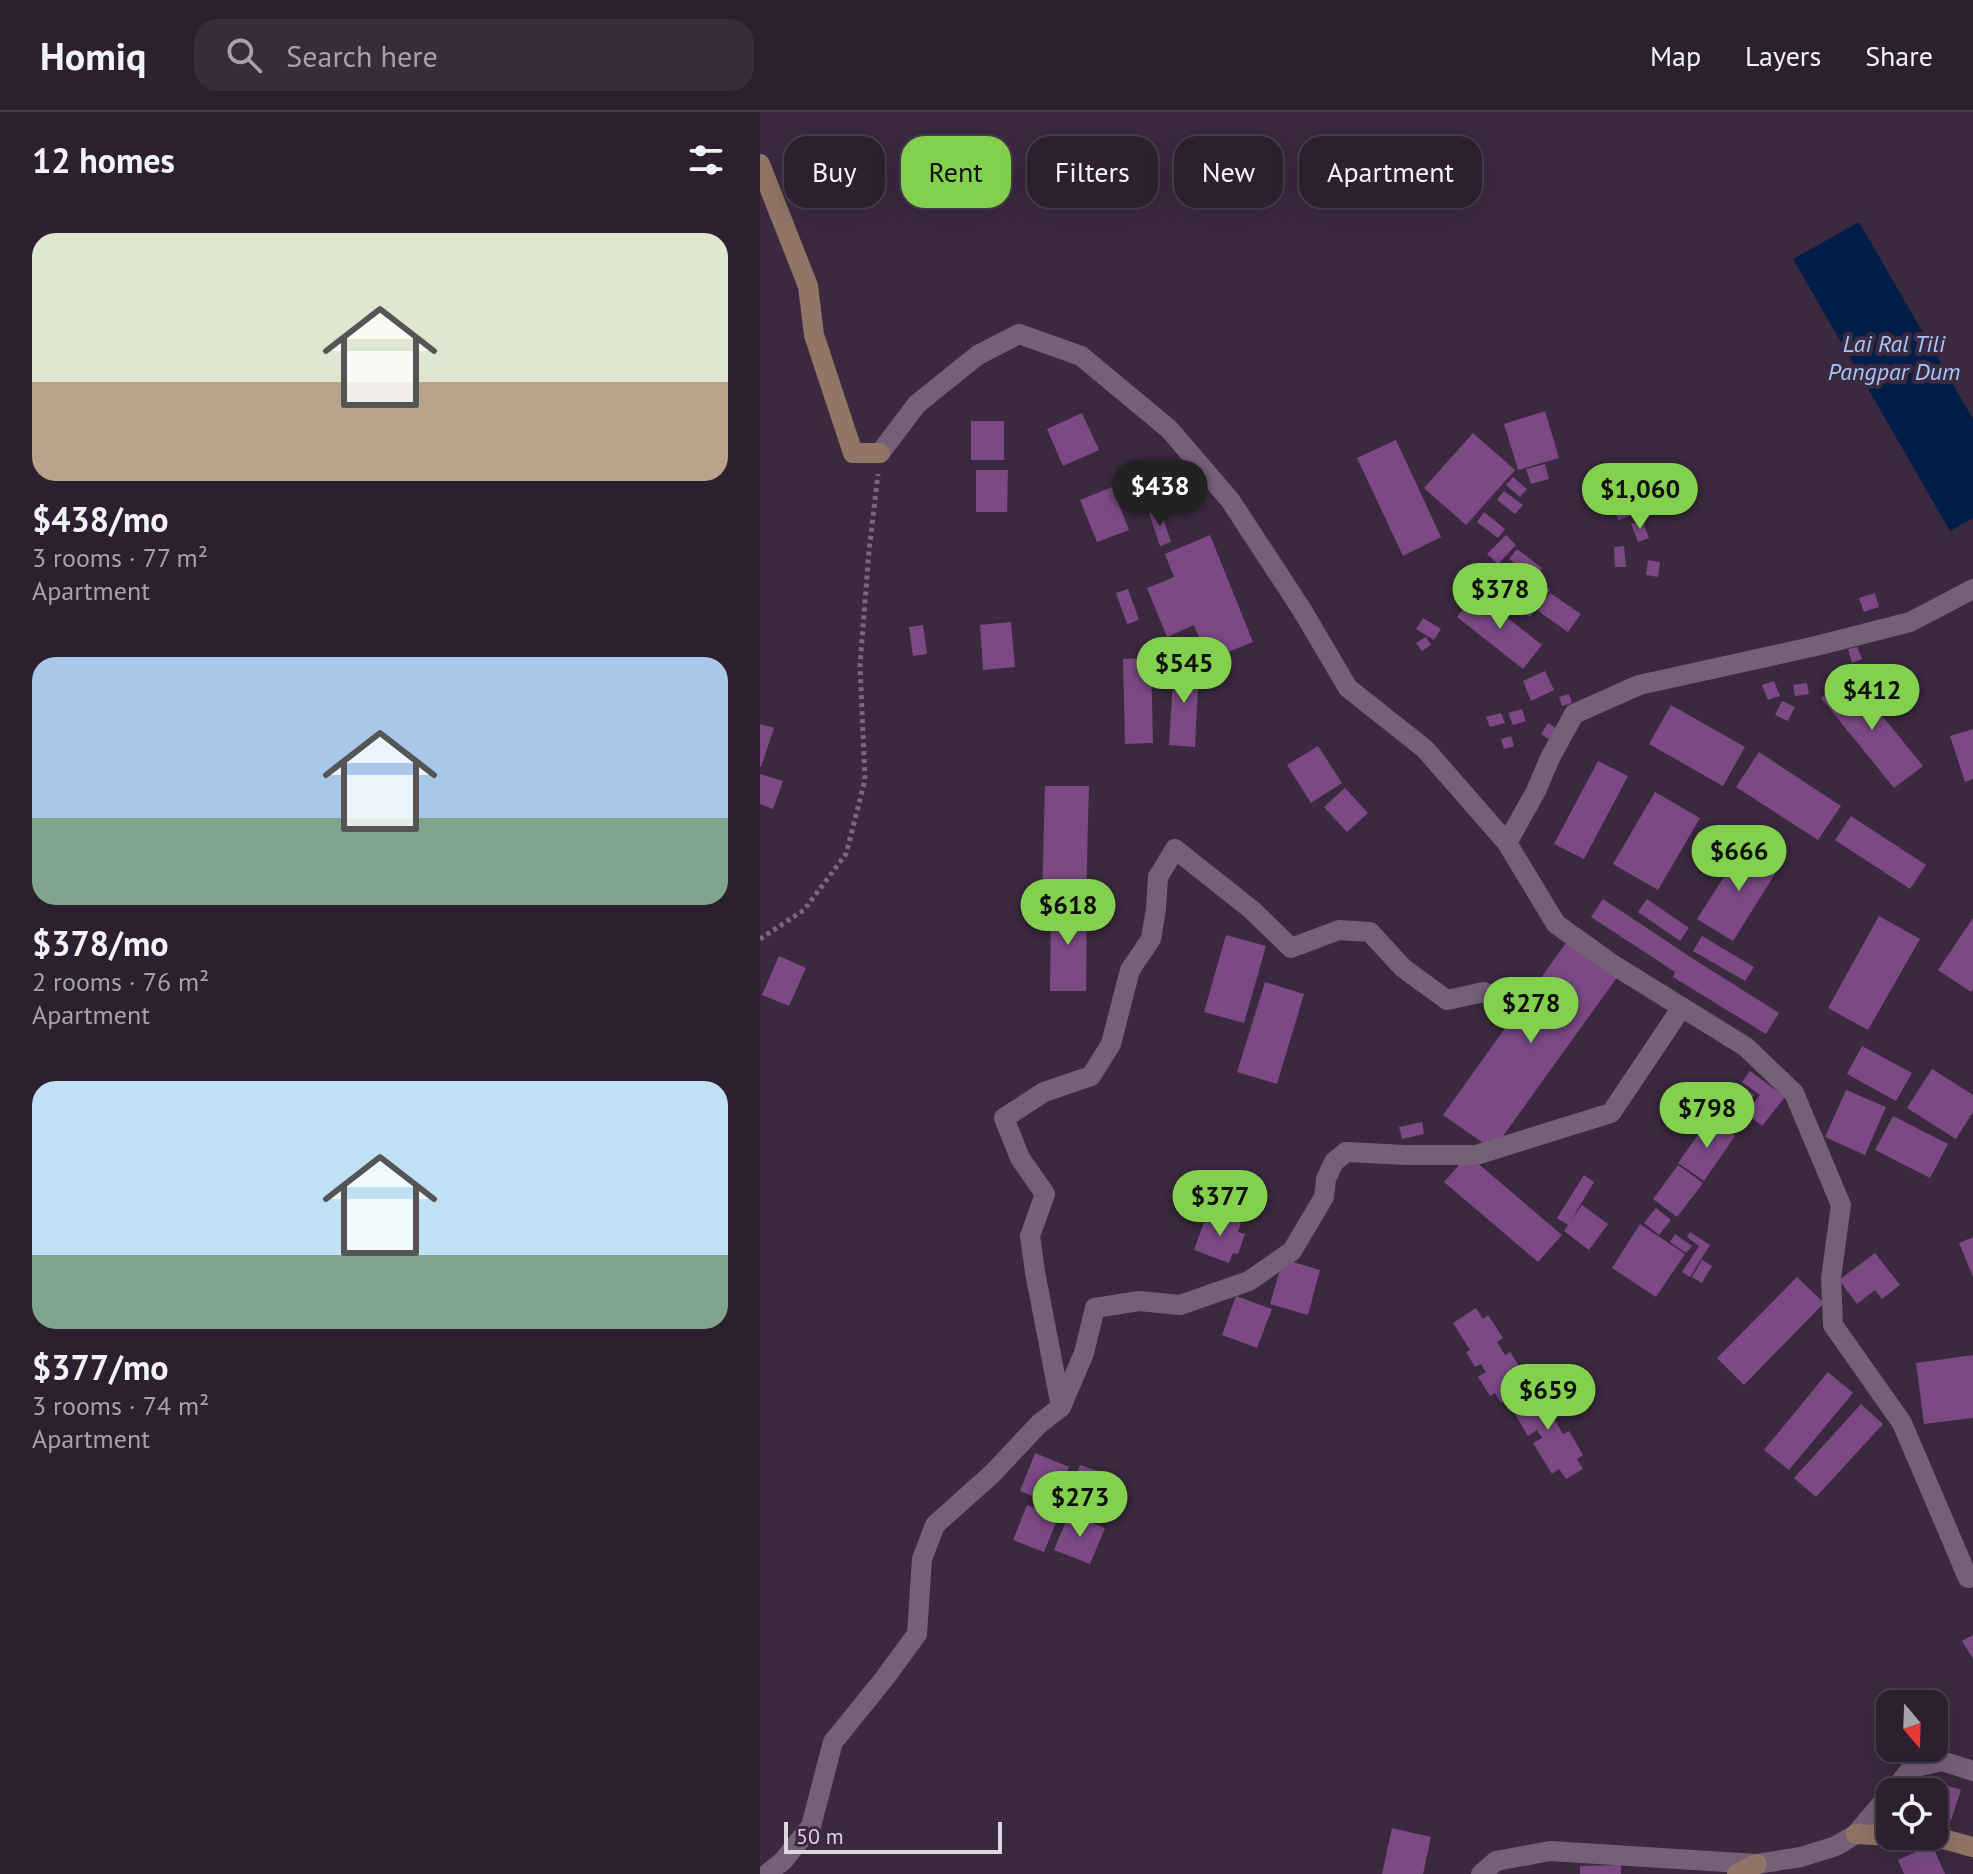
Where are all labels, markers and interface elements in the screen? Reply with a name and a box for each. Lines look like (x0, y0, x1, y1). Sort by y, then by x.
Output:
search box (194, 19, 754, 91)
text: Homiq (40, 31, 146, 80)
icon: search (222, 33, 266, 77)
text: Search here (286, 36, 438, 75)
text: Map (1650, 37, 1701, 74)
text: Layers (1745, 37, 1821, 74)
text: Share (1865, 37, 1933, 74)
chip: Buy (784, 136, 885, 208)
chip: Rent (901, 136, 1011, 208)
chip: Filters (1027, 136, 1158, 208)
chip: New (1174, 136, 1283, 208)
chip: Apartment (1299, 136, 1482, 208)
text: 12 homes (32, 138, 175, 182)
icon: filters (684, 138, 728, 182)
icon: home (308, 285, 452, 429)
water label: Lai Ral Tili Pangpar Dum (1828, 328, 1960, 387)
pin: $438 (1113, 460, 1207, 528)
pin: $1,060 (1575, 463, 1705, 531)
text: $438 (1131, 469, 1189, 502)
text: $1,060 (1600, 472, 1680, 505)
text: $438/mo (32, 497, 169, 541)
text: 3 rooms · 77 m² (32, 541, 208, 574)
pin: $378 (1453, 563, 1547, 631)
text: $378 (1471, 572, 1529, 605)
text: Apartment (32, 574, 150, 607)
pin: $545 (1137, 637, 1231, 705)
text: $545 (1155, 646, 1213, 679)
pin: $412 (1825, 664, 1919, 732)
text: $412 (1843, 673, 1901, 706)
icon: home (308, 709, 452, 853)
pin: $666 (1692, 825, 1786, 893)
text: $666 (1710, 834, 1768, 867)
pin: $618 (1021, 879, 1115, 947)
text: $618 (1039, 888, 1097, 921)
text: $378/mo (32, 921, 169, 965)
text: 2 rooms · 76 m² (32, 965, 209, 998)
pin: $278 (1484, 977, 1578, 1045)
text: $278 (1502, 986, 1560, 1019)
text: Apartment (32, 998, 150, 1031)
pin: $798 (1660, 1082, 1754, 1150)
text: $798 (1678, 1091, 1736, 1124)
icon: home (308, 1133, 452, 1277)
pin: $377 (1173, 1170, 1267, 1238)
text: $377 (1191, 1179, 1249, 1212)
text: $377/mo (32, 1345, 169, 1389)
pin: $659 (1501, 1364, 1595, 1432)
text: $659 (1519, 1373, 1577, 1406)
text: 3 rooms · 74 m² (32, 1389, 209, 1422)
text: Apartment (32, 1422, 150, 1455)
pin: $273 (1033, 1471, 1127, 1539)
text: $273 (1051, 1480, 1109, 1513)
north arrow (1876, 1690, 1948, 1762)
map controls (1876, 1690, 1948, 1850)
button: locate (1876, 1778, 1948, 1850)
scale bar (784, 1818, 1002, 1854)
text: 50 m (796, 1822, 844, 1850)

